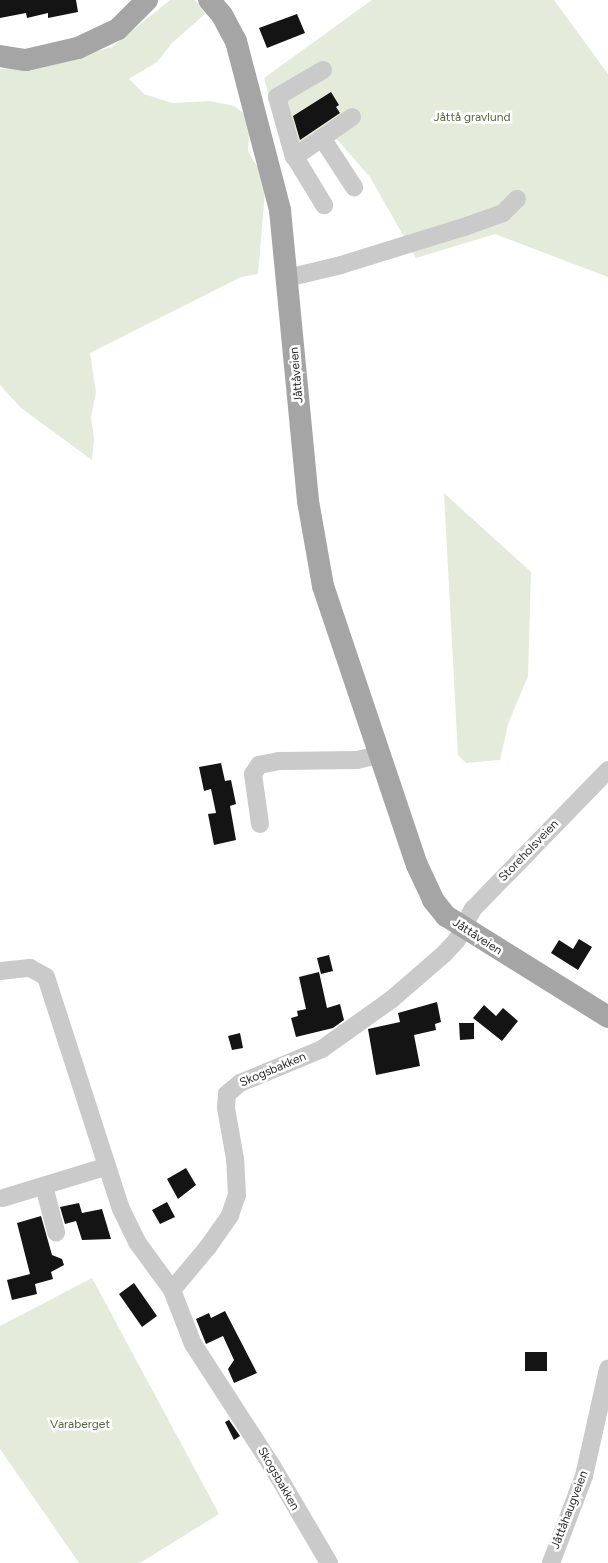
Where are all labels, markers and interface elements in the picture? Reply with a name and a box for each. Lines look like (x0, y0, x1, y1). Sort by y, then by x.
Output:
park label: Jåttå gravlund (434, 111, 510, 125)
street label: Jåttåveien (287, 346, 307, 404)
street label: Storeholsveien (496, 817, 562, 885)
street label: Jåttåveien (450, 916, 504, 958)
street label: Skogsbakken (238, 1050, 308, 1090)
park label: Varaberget (50, 1418, 110, 1432)
street label: Skogsbakken (254, 1445, 302, 1513)
street label: Jåttåhaugveien (548, 1469, 592, 1551)

